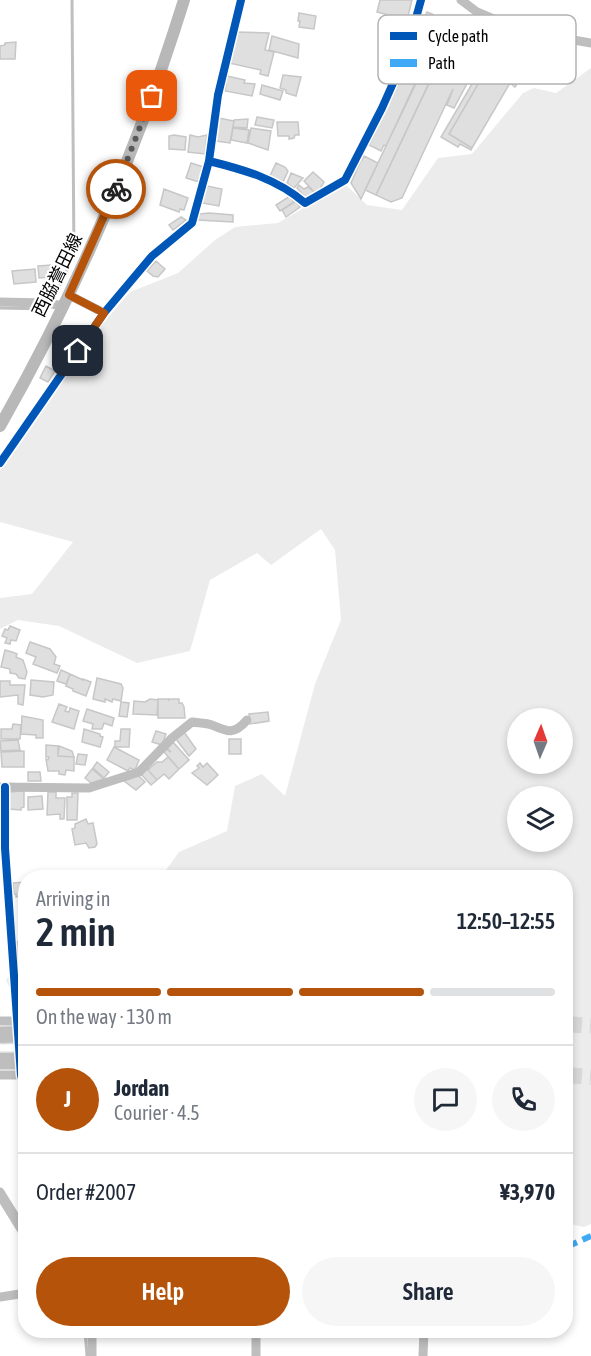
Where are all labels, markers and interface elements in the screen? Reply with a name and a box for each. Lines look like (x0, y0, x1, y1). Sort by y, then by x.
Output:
legend (378, 15, 576, 84)
text: Cycle path (428, 27, 488, 46)
text: Path (428, 54, 455, 72)
pin (126, 70, 177, 121)
icon: bag (135, 79, 168, 112)
courier (86, 159, 146, 219)
icon: bike (100, 173, 133, 206)
street label: 西脇誉田線 (28, 230, 86, 320)
pin (52, 325, 103, 376)
icon: home (61, 334, 94, 367)
north arrow (507, 708, 573, 774)
map controls (507, 708, 573, 852)
button: layers (507, 786, 573, 852)
text: Arriving in (36, 887, 110, 910)
text: 12:50–12:55 (457, 908, 555, 934)
text: 2 min (36, 910, 116, 954)
text: On the way · 130 m (36, 1005, 172, 1028)
button: chat (414, 1068, 477, 1131)
button: phone (492, 1068, 555, 1131)
text: Jordan (114, 1075, 169, 1101)
text: J (64, 1086, 71, 1112)
text: Courier · 4.5 (114, 1101, 200, 1124)
text: Order #2007 (36, 1179, 136, 1205)
text: ¥3,970 (500, 1179, 555, 1205)
button: Help (36, 1257, 290, 1326)
button: Share (302, 1257, 555, 1326)

